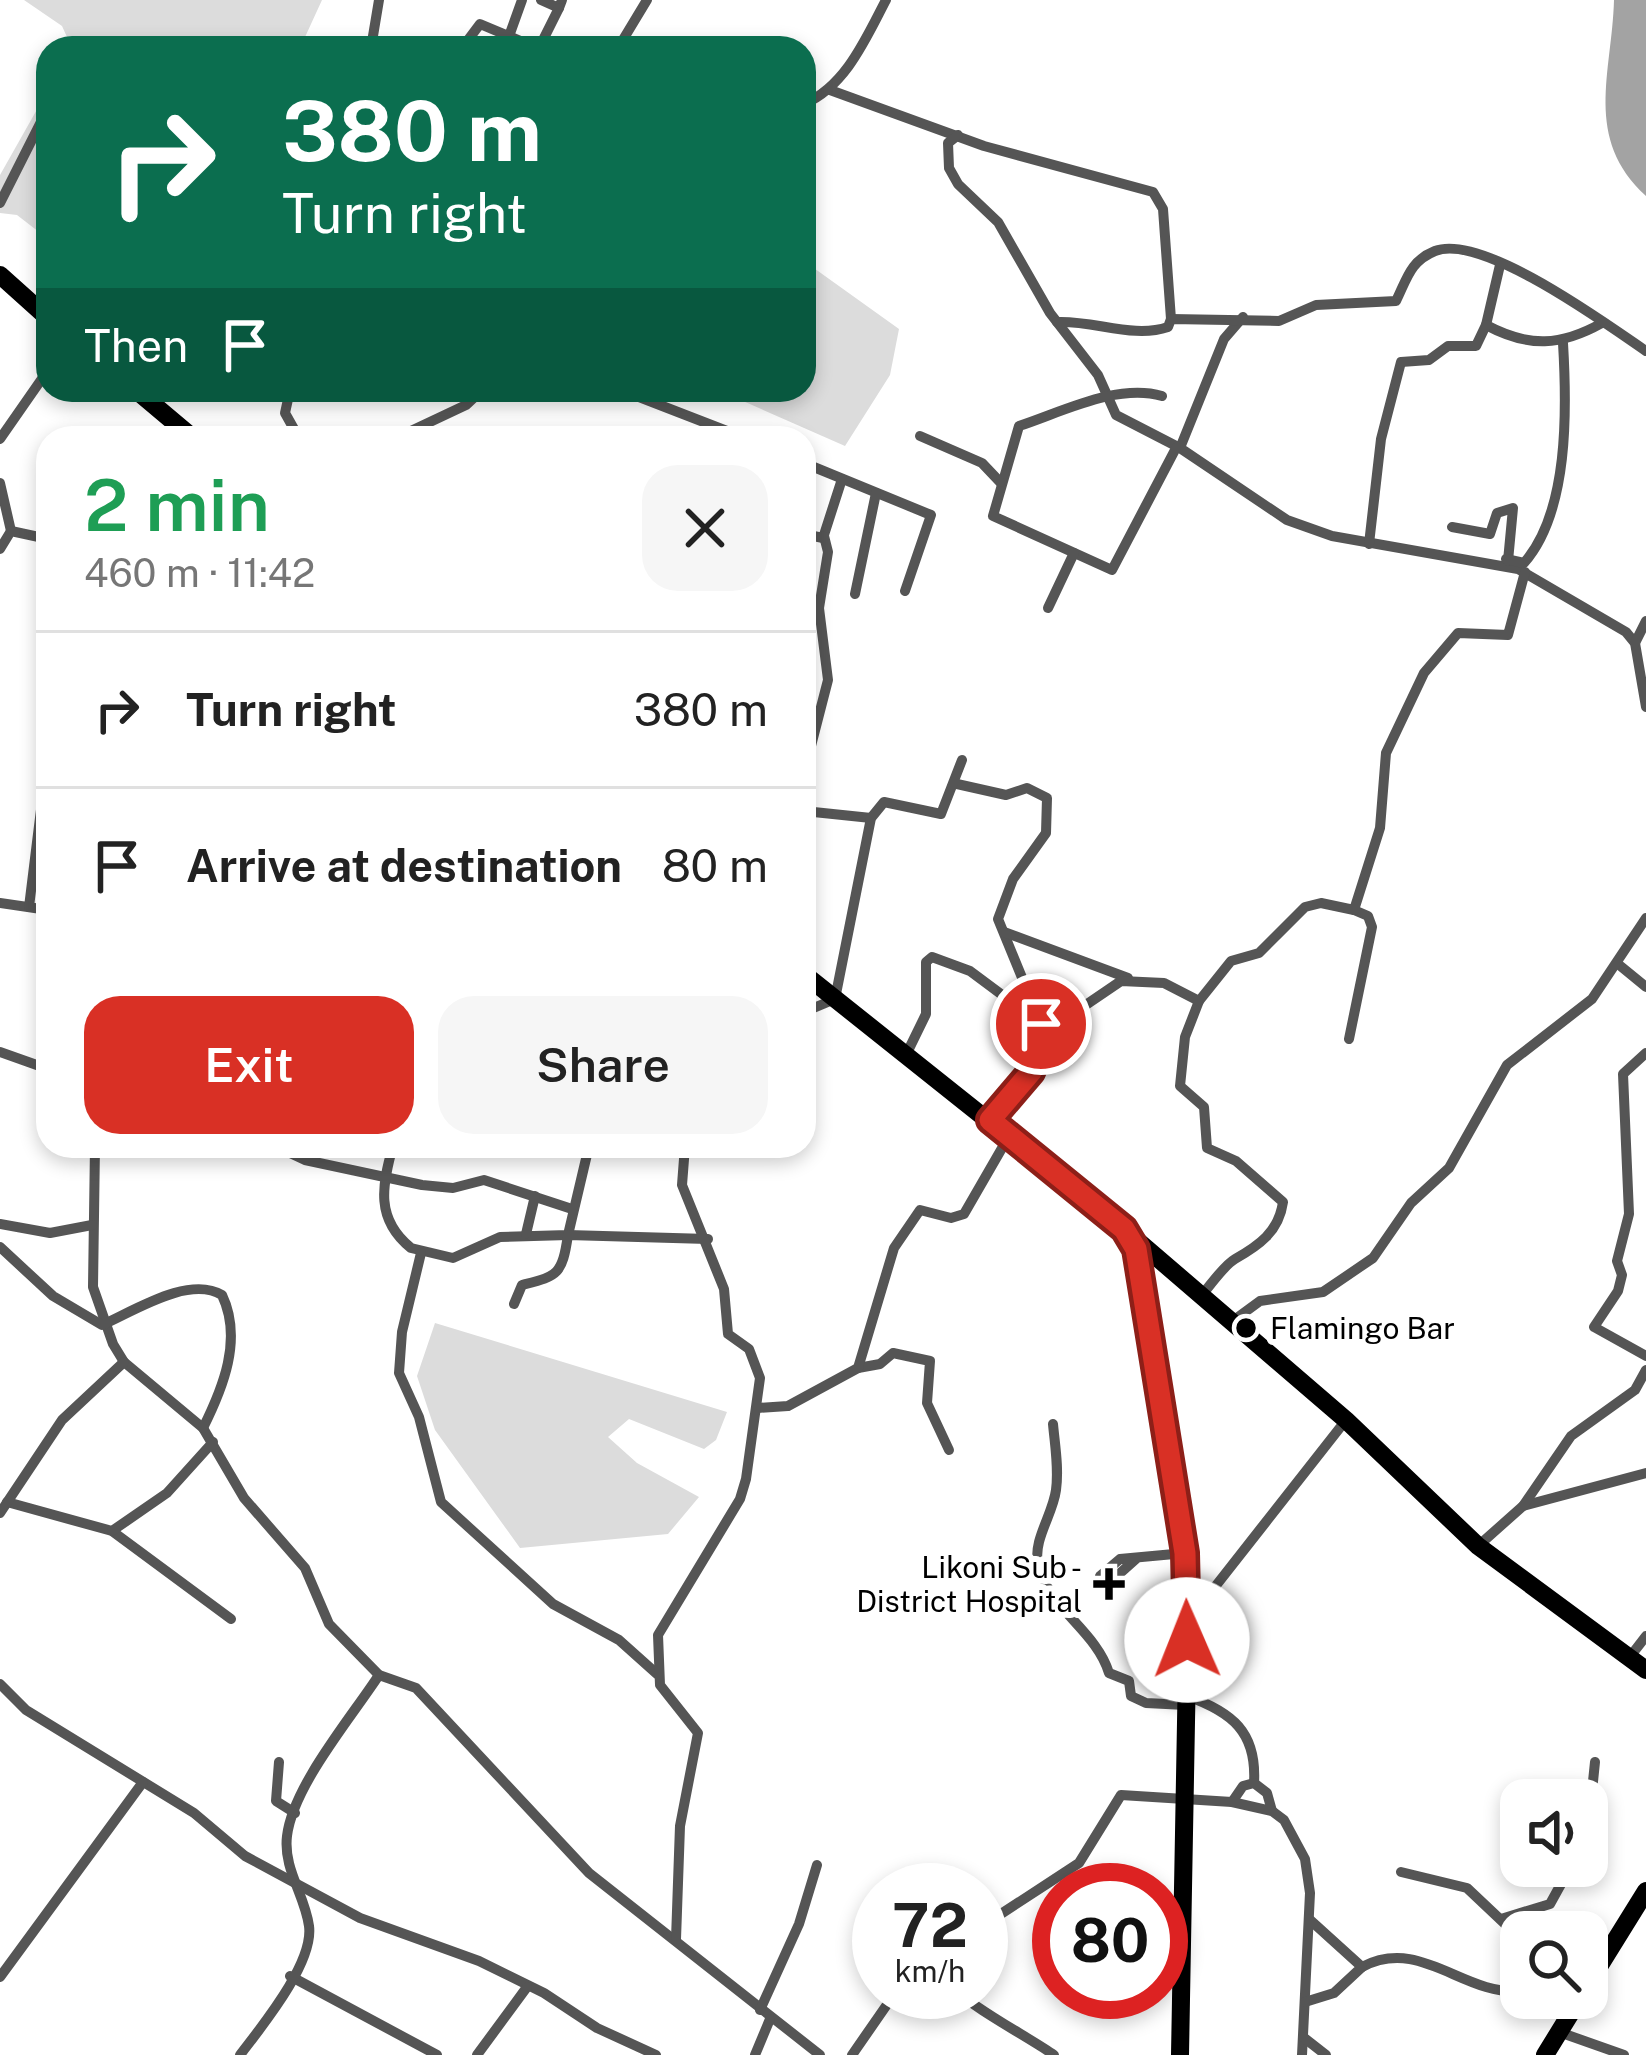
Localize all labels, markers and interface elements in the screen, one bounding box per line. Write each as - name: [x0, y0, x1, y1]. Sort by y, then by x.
- text: 380 m: [282, 81, 542, 180]
- icon: right: [84, 84, 240, 240]
- text: Turn right: [282, 182, 527, 245]
- icon: arrive: [212, 312, 278, 378]
- text: Then: [84, 319, 188, 372]
- text: 2 min: [84, 463, 270, 547]
- button: close: [642, 465, 768, 591]
- text: 460 m · 11:42: [84, 550, 315, 596]
- icon: right: [84, 677, 150, 743]
- text: Turn right: [186, 683, 397, 736]
- text: 380 m: [634, 683, 768, 736]
- icon: arrive: [84, 833, 150, 899]
- text: Arrive at destination: [186, 839, 622, 892]
- text: 80 m: [662, 839, 768, 892]
- pin: [990, 973, 1092, 1075]
- icon: arrive: [1008, 991, 1074, 1057]
- button: Exit: [84, 996, 414, 1134]
- button: Share: [438, 996, 768, 1134]
- place label: Flamingo Bar: [1270, 1310, 1455, 1346]
- marker: Flamingo Bar: [1233, 1315, 1259, 1341]
- place label: Likoni Sub - District Hospital: [856, 1549, 1082, 1619]
- marker: Likoni Sub - District Hospital: [1093, 1568, 1125, 1600]
- position arrow: [1124, 1577, 1250, 1703]
- map controls: [1500, 1779, 1608, 2019]
- button: sound: [1500, 1779, 1608, 1887]
- speed limit sign: 80: [1032, 1863, 1188, 2019]
- text: 72: [892, 1890, 968, 1961]
- button: search: [1500, 1911, 1608, 2019]
- text: km/h: [895, 1953, 965, 1989]

